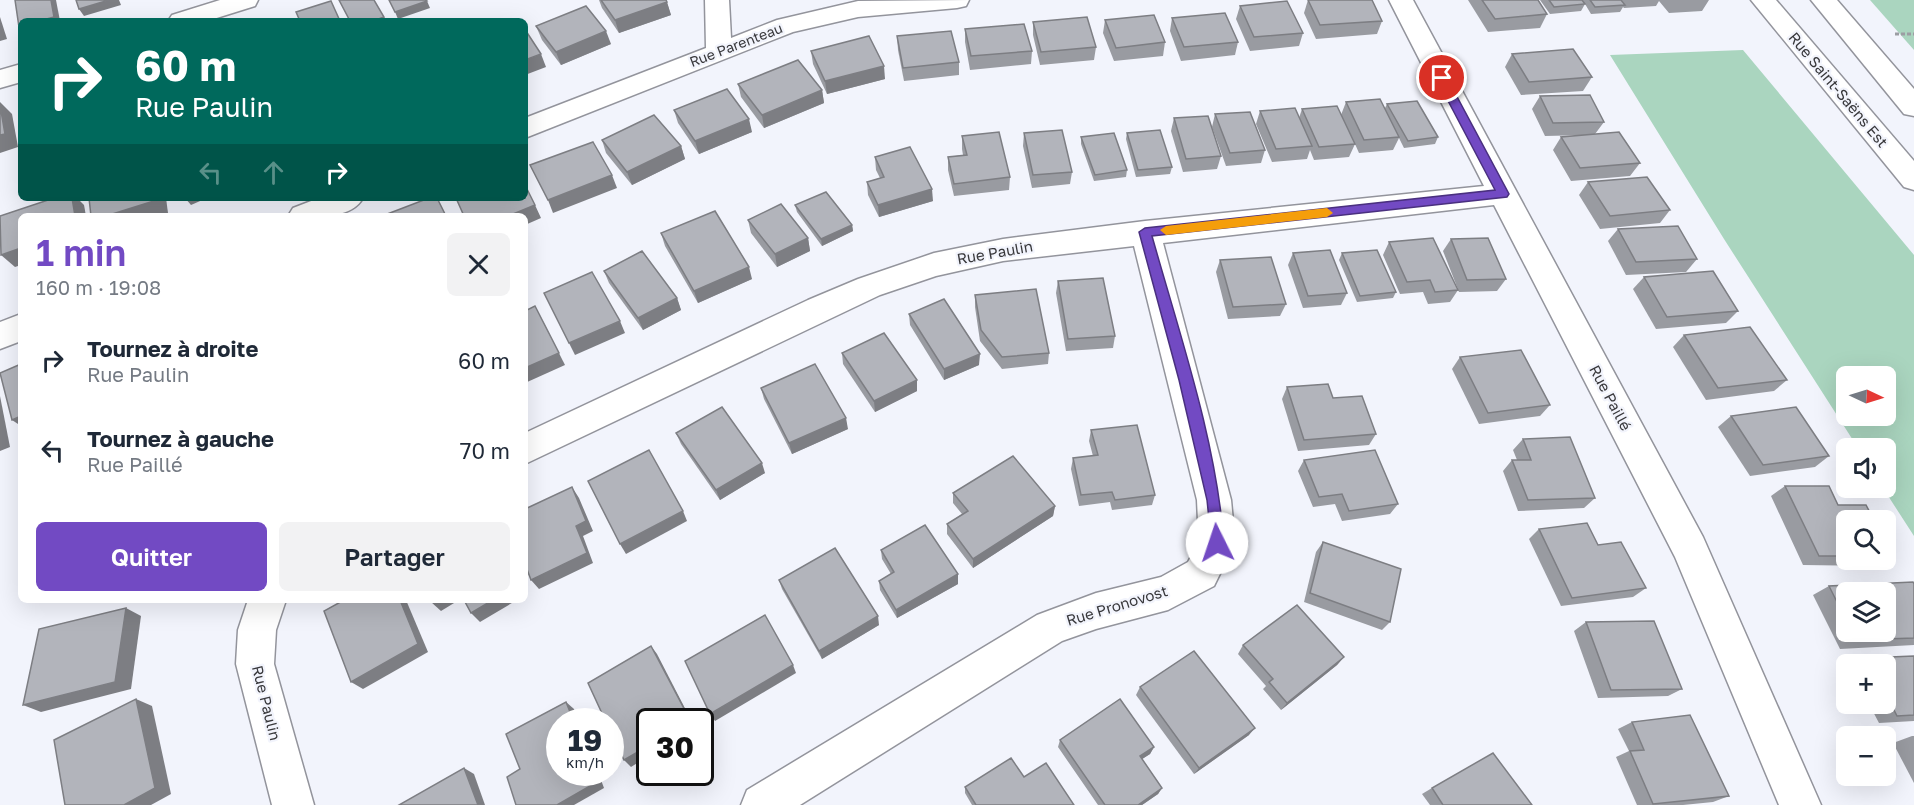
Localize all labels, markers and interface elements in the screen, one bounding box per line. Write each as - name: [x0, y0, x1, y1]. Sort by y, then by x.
- street label: Rue Parenteau: [687, 19, 785, 70]
- street label: Rue Saint-Saëns Est: [1785, 28, 1892, 151]
- text: 60 m: [135, 40, 236, 90]
- icon: right: [36, 42, 114, 120]
- pin: [1416, 52, 1467, 103]
- icon: arrive: [1425, 61, 1458, 94]
- text: Rue Paulin: [135, 91, 273, 123]
- icon: left: [194, 156, 227, 189]
- icon: ahead: [257, 156, 290, 189]
- icon: right: [320, 156, 353, 189]
- text: 1 min: [36, 231, 126, 274]
- button: close: [447, 233, 510, 296]
- street label: Rue Paulin: [955, 236, 1034, 268]
- text: 160 m · 19:08: [36, 275, 161, 299]
- text: Tournez à droite: [87, 335, 258, 362]
- icon: right: [36, 344, 69, 377]
- text: 60 m: [458, 347, 510, 374]
- text: Rue Paulin: [87, 362, 189, 386]
- street label: Rue Paillé: [1586, 362, 1636, 434]
- north arrow: [1836, 366, 1896, 426]
- map controls: [1836, 366, 1896, 786]
- text: Tournez à gauche: [87, 425, 274, 452]
- icon: left: [36, 434, 69, 467]
- text: 70 m: [460, 437, 510, 464]
- button: sound: [1836, 438, 1896, 498]
- text: Rue Paillé: [87, 452, 183, 476]
- button: search: [1836, 510, 1896, 570]
- position arrow: [1185, 511, 1249, 575]
- button: Quitter: [36, 522, 267, 591]
- button: Partager: [279, 522, 510, 591]
- street label: Rue Pronovost: [1064, 581, 1170, 629]
- button: layers: [1836, 582, 1896, 642]
- button: +: [1836, 654, 1896, 714]
- street label: Rue Paulin: [249, 663, 285, 742]
- speed limit sign: 30: [636, 708, 714, 786]
- text: 19: [568, 722, 602, 758]
- button: −: [1836, 726, 1896, 786]
- text: km/h: [566, 753, 604, 771]

